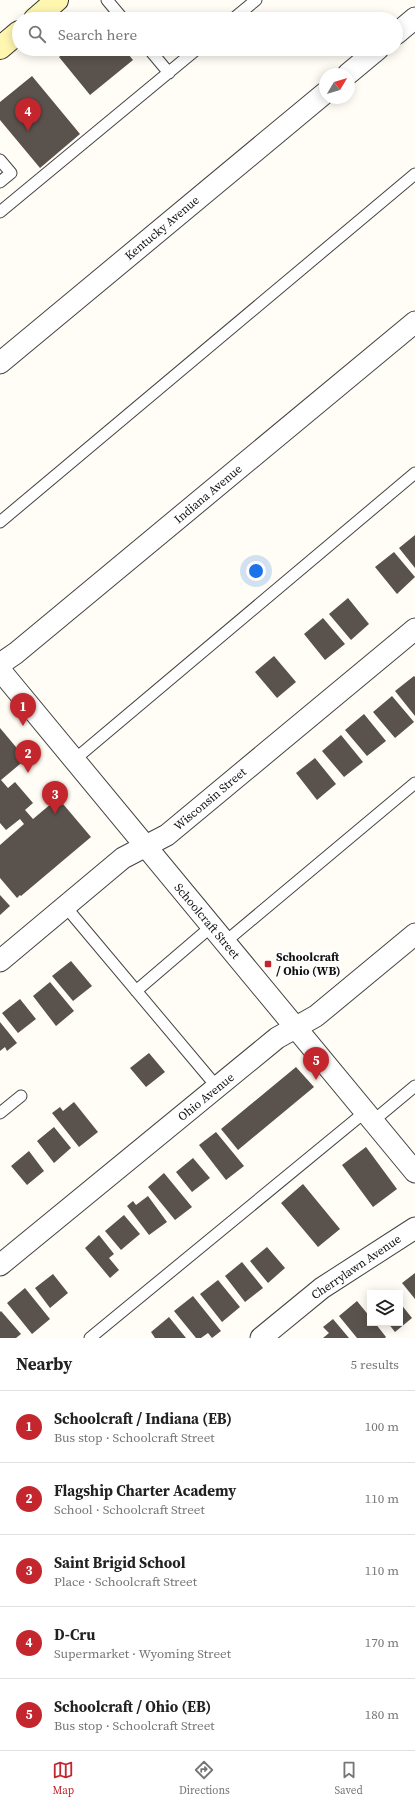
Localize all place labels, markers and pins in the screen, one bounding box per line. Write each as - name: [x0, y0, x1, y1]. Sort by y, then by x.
- pin: 4: [15, 98, 41, 131]
- pin: 1: [10, 693, 36, 726]
- pin: 2: [15, 740, 41, 773]
- pin: 3: [42, 781, 68, 814]
- place label: Schoolcraft / Ohio (WB): [276, 949, 341, 979]
- marker: Schoolcraft / Ohio (WB): [263, 959, 273, 969]
- pin: 5: [303, 1047, 329, 1080]

